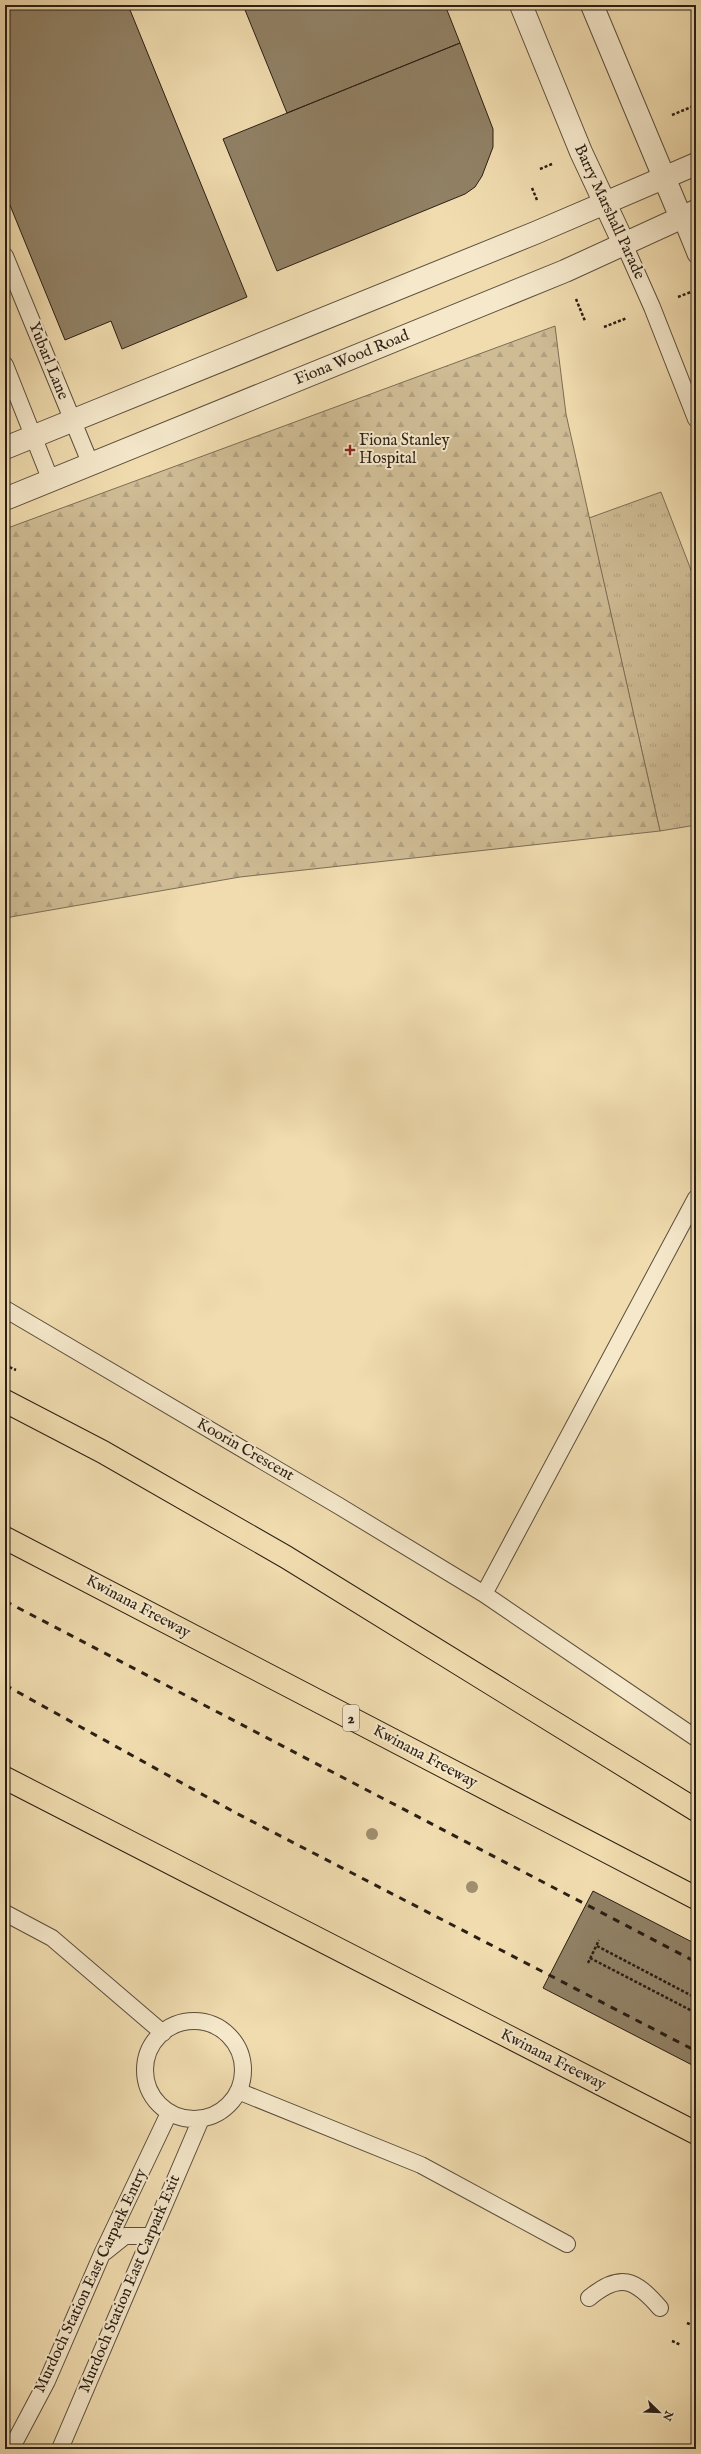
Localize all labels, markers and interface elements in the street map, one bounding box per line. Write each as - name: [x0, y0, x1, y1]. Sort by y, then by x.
- street label: Barry Marshall Parade: [569, 141, 649, 283]
- street label: Yubarl Lane: [23, 319, 73, 403]
- street label: Fiona Wood Road: [292, 326, 413, 390]
- place label: Fiona Stanley Hospital: [359, 431, 450, 469]
- marker: Fiona Stanley Hospital: [344, 444, 356, 456]
- street label: Koorin Crescent: [193, 1414, 298, 1486]
- street label: Kwinana Freeway: [82, 1571, 194, 1643]
- road number: 2: [343, 1705, 359, 1731]
- street label: Kwinana Freeway: [369, 1721, 481, 1793]
- street label: Kwinana Freeway: [497, 2025, 609, 2095]
- street label: Murdoch Station East Carpark Entry: [30, 2166, 152, 2396]
- street label: Murdoch Station East Carpark Exit: [75, 2172, 185, 2396]
- north arrow: [639, 2392, 679, 2432]
- text: N: [659, 2407, 676, 2423]

